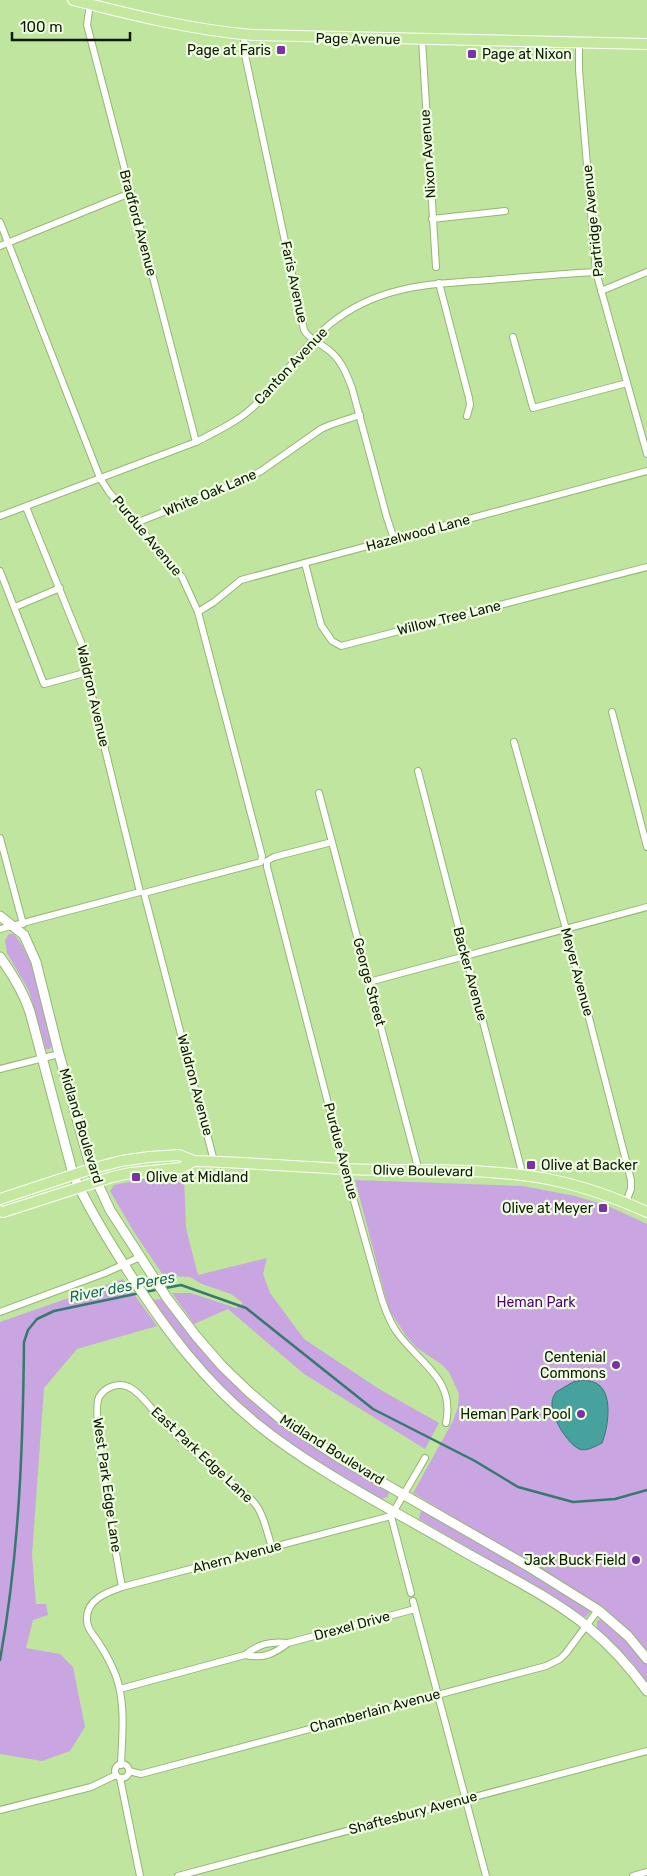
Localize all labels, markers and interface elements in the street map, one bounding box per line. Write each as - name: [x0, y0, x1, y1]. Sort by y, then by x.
- scale bar: [12, 10, 130, 42]
- text: 100 m: [20, 18, 62, 36]
- street label: Page Avenue: [315, 30, 401, 48]
- place label: Page at Faris: [187, 42, 271, 59]
- marker: Page at Faris: [275, 44, 287, 56]
- place label: Page at Nixon: [482, 46, 572, 63]
- marker: Page at Nixon: [466, 48, 478, 60]
- street label: Nixon Avenue: [416, 109, 440, 199]
- street label: Partridge Avenue: [579, 164, 607, 278]
- street label: Bradford Avenue: [116, 168, 160, 278]
- street label: Faris Avenue: [277, 239, 311, 325]
- street label: Canton Avenue: [251, 324, 331, 408]
- street label: White Oak Lane: [161, 466, 259, 520]
- street label: Purdue Avenue: [109, 493, 186, 580]
- street label: Hazelwood Lane: [364, 511, 472, 555]
- street label: Willow Tree Lane: [395, 597, 503, 639]
- street label: Waldron Avenue: [73, 643, 113, 749]
- street label: Backer Avenue: [449, 925, 491, 1023]
- street label: Meyer Avenue: [557, 926, 597, 1018]
- street label: George Street: [349, 936, 389, 1029]
- street label: Waldron Avenue: [173, 1032, 217, 1138]
- street label: Midland Boulevard: [55, 1066, 107, 1186]
- street label: Purdue Avenue: [320, 1101, 362, 1201]
- place label: Olive at Backer: [541, 1157, 638, 1174]
- marker: Olive at Backer: [525, 1159, 537, 1171]
- street label: Olive Boulevard: [373, 1162, 473, 1180]
- place label: Olive at Midland: [146, 1169, 248, 1186]
- marker: Olive at Midland: [130, 1171, 142, 1183]
- place label: Olive at Meyer: [502, 1200, 594, 1217]
- marker: Olive at Meyer: [597, 1202, 609, 1214]
- water label: River des Peres: [68, 1268, 177, 1306]
- park label: Heman Park: [496, 1294, 576, 1311]
- place label: Centenial Commons: [540, 1349, 606, 1382]
- marker: Centenial Commons: [610, 1359, 622, 1371]
- street label: East Park Edge Lane: [148, 1403, 257, 1507]
- place label: Heman Park Pool: [460, 1406, 571, 1423]
- marker: Heman Park Pool: [575, 1408, 587, 1420]
- street label: Midland Boulevard: [277, 1411, 387, 1489]
- street label: West Park Edge Lane: [89, 1417, 125, 1553]
- street label: Ahern Avenue: [191, 1537, 284, 1577]
- place label: Jack Buck Field: [524, 1552, 626, 1569]
- marker: Jack Buck Field: [630, 1554, 642, 1566]
- street label: Drexel Drive: [312, 1608, 392, 1644]
- street label: Chamberlain Avenue: [308, 1685, 442, 1737]
- street label: Shaftesbury Avenue: [347, 1788, 479, 1838]

